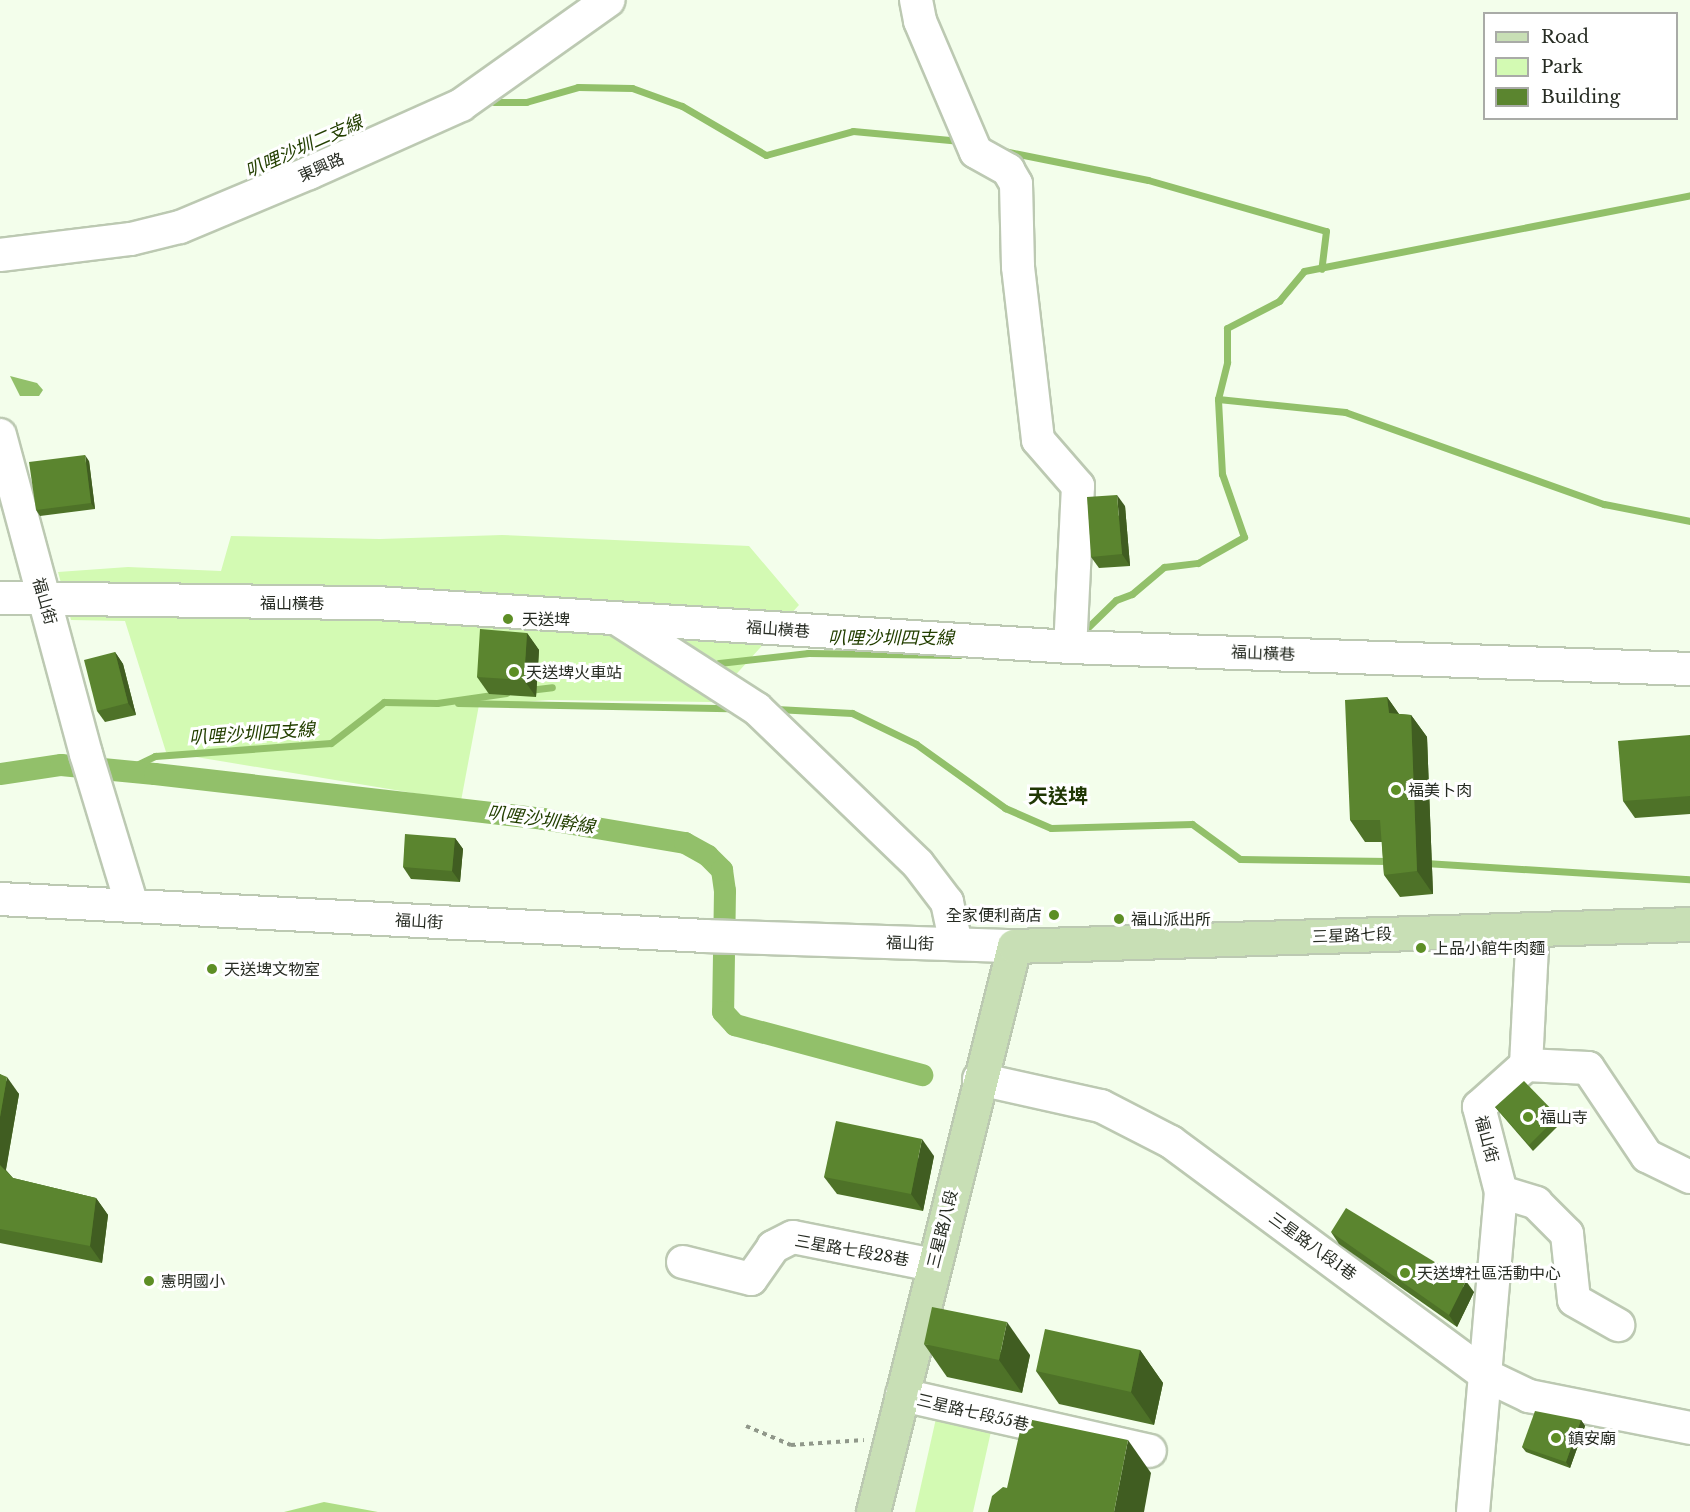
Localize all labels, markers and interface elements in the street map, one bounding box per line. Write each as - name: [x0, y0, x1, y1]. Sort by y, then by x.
- legend: [1483, 12, 1678, 120]
- text: Road: [1541, 26, 1589, 48]
- text: Park: [1541, 56, 1583, 78]
- text: Building: [1541, 86, 1620, 108]
- water label: 叭哩沙圳二支線: [242, 112, 366, 182]
- street label: 東興路: [295, 148, 347, 186]
- street label: 福山街: [29, 575, 61, 627]
- street label: 福山橫巷: [260, 593, 324, 613]
- place label: 天送埤: [522, 609, 570, 629]
- marker: 天送埤: [499, 610, 517, 628]
- street label: 福山橫巷: [745, 617, 811, 641]
- water label: 叭哩沙圳四支線: [828, 627, 954, 649]
- street label: 福山橫巷: [1231, 642, 1295, 664]
- place label: 天送埤火車站: [526, 662, 622, 682]
- marker: 天送埤火車站: [507, 665, 521, 679]
- water label: 叭哩沙圳四支線: [188, 719, 316, 749]
- place label: 福美卜肉: [1408, 780, 1472, 800]
- marker: 福美卜肉: [1389, 783, 1403, 797]
- district label: 天送埤: [1028, 784, 1088, 808]
- water label: 叭哩沙圳幹線: [486, 802, 596, 838]
- place label: 全家便利商店: [946, 905, 1042, 925]
- marker: 全家便利商店: [1047, 908, 1061, 922]
- place label: 福山派出所: [1131, 909, 1211, 929]
- street label: 福山街: [395, 910, 443, 932]
- marker: 福山派出所: [1112, 912, 1126, 926]
- street label: 三星路七段: [1312, 924, 1392, 946]
- street label: 福山街: [886, 933, 934, 953]
- place label: 上品小館牛肉麵: [1433, 938, 1545, 958]
- marker: 上品小館牛肉麵: [1414, 941, 1428, 955]
- place label: 天送埤文物室: [224, 959, 320, 979]
- marker: 天送埤文物室: [205, 962, 219, 976]
- place label: 福山寺: [1540, 1107, 1588, 1127]
- marker: 福山寺: [1521, 1110, 1535, 1124]
- street label: 福山街: [1472, 1113, 1502, 1165]
- street label: 三星路八段: [923, 1188, 961, 1270]
- street label: 三星路八段1巷: [1266, 1208, 1360, 1284]
- street label: 三星路七段28巷: [793, 1231, 911, 1269]
- place label: 天送埤社區活動中心: [1417, 1263, 1561, 1283]
- marker: 天送埤社區活動中心: [1398, 1266, 1412, 1280]
- place label: 憲明國小: [161, 1271, 225, 1291]
- marker: 憲明國小: [142, 1274, 156, 1288]
- street label: 三星路七段55巷: [915, 1390, 1031, 1434]
- place label: 鎮安廟: [1568, 1428, 1616, 1448]
- marker: 鎮安廟: [1549, 1431, 1563, 1445]

